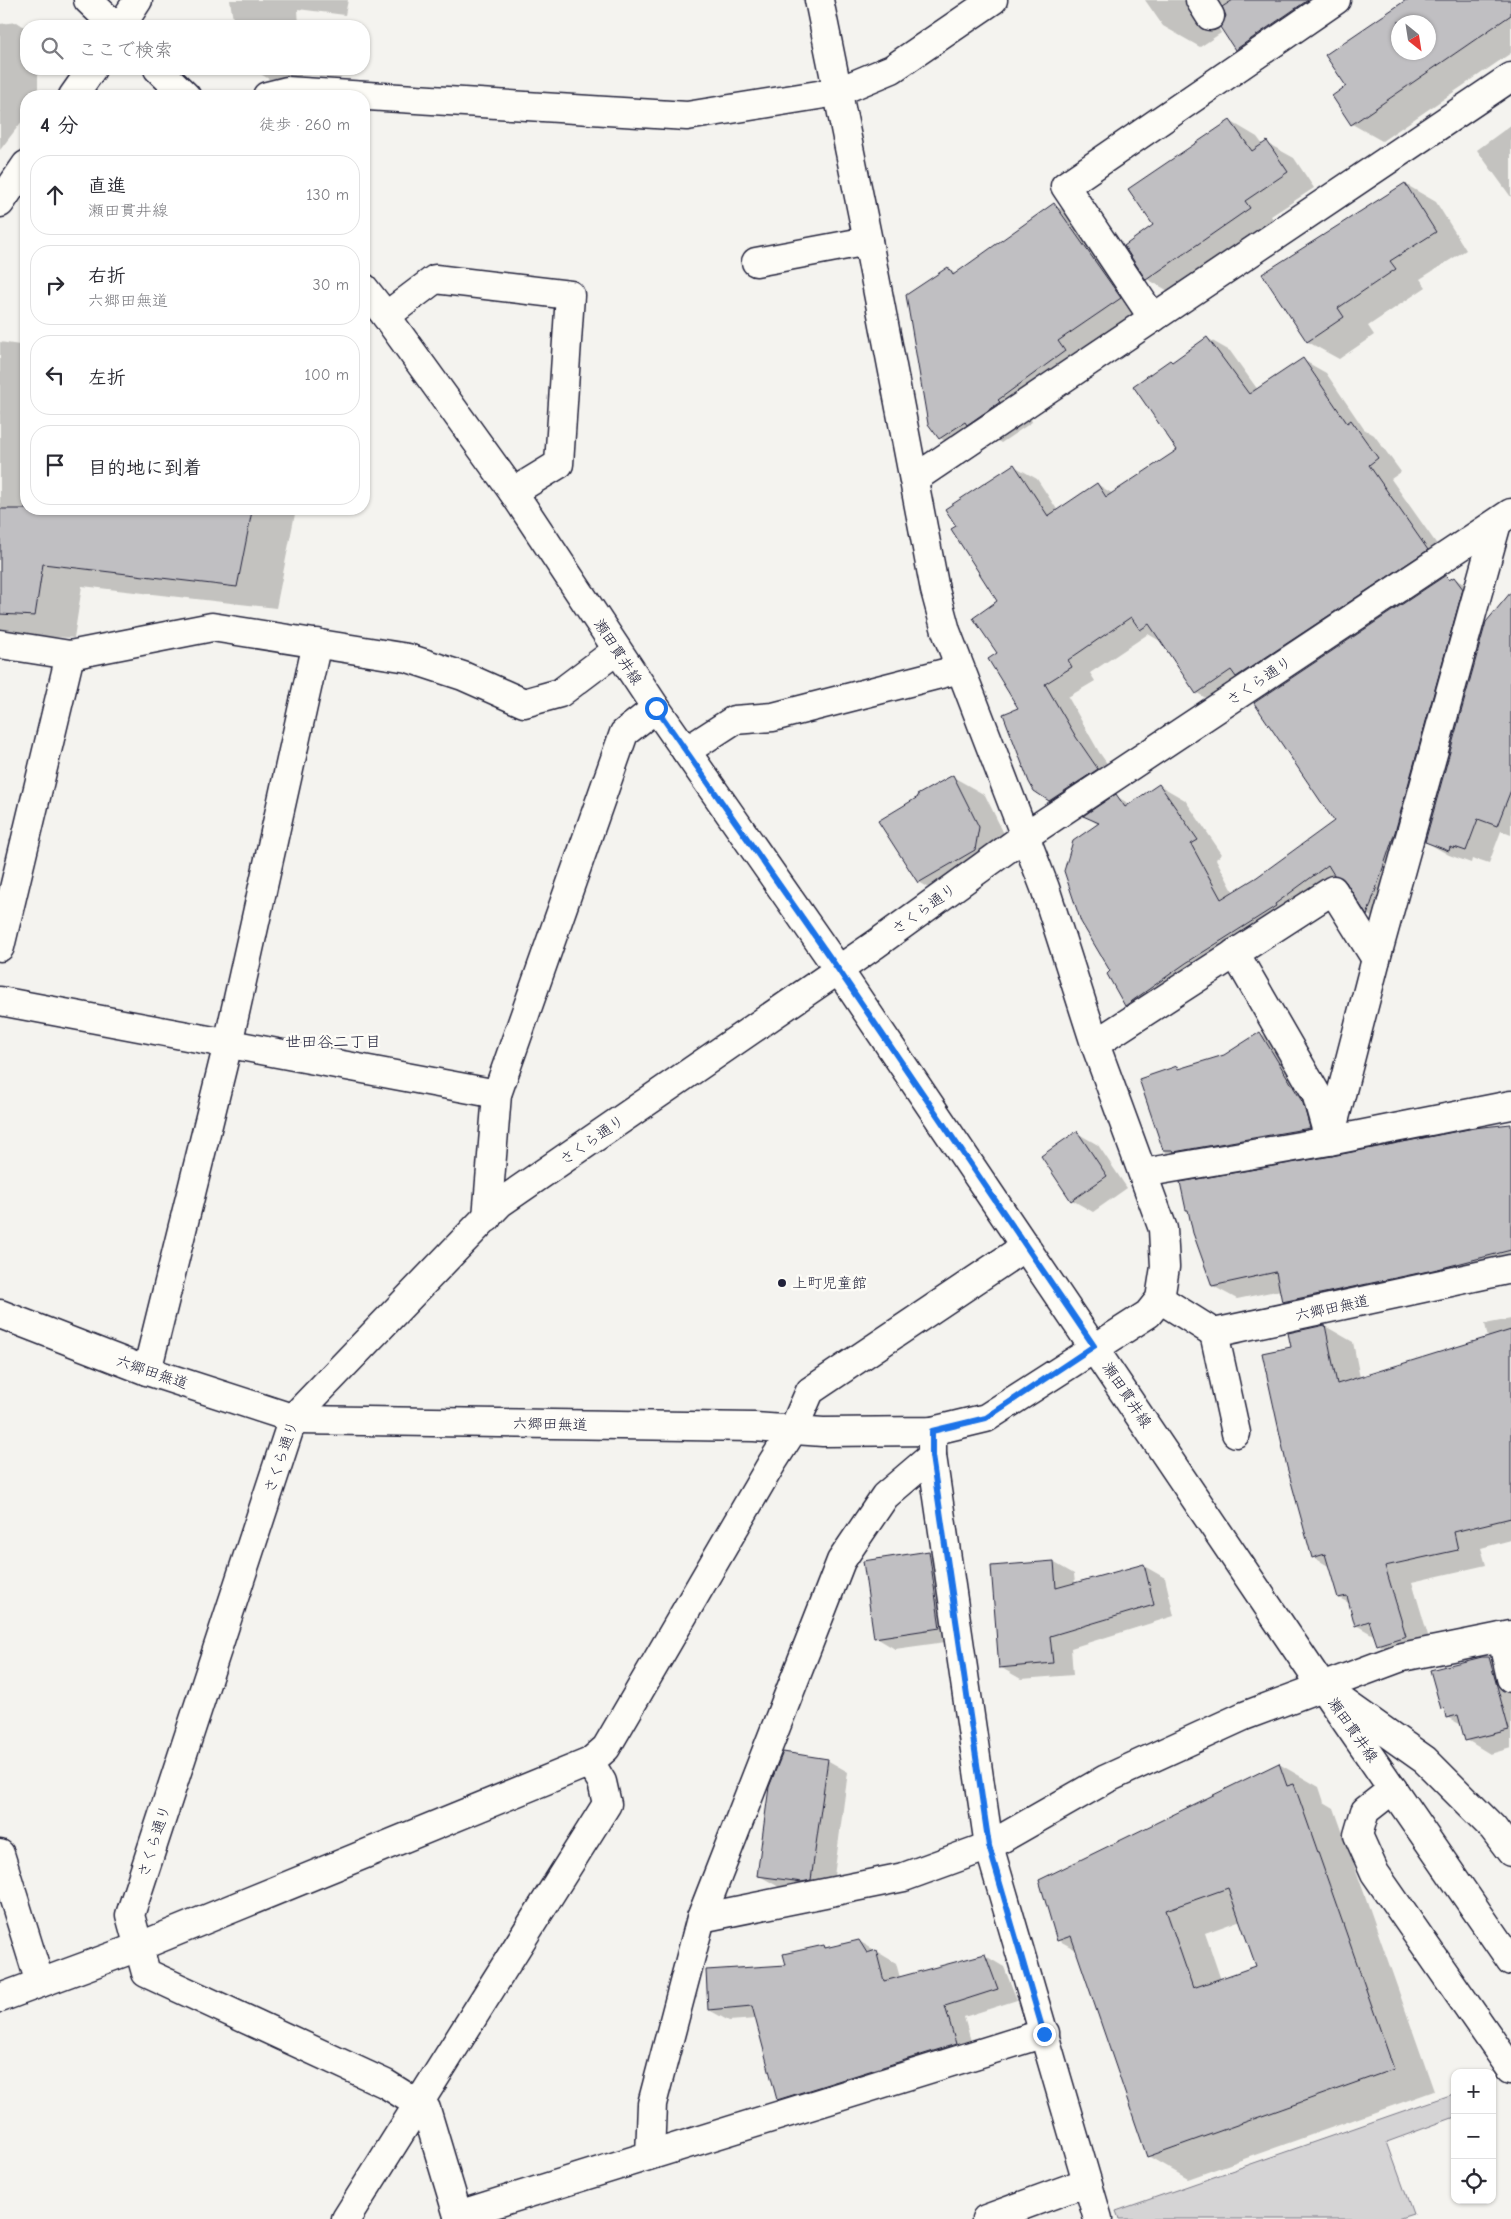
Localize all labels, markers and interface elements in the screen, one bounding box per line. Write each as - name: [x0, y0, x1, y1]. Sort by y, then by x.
- north arrow: [1391, 15, 1436, 60]
- search box: [20, 20, 370, 75]
- icon: search: [38, 34, 66, 62]
- text: ここで検索: [78, 39, 173, 61]
- text: 4 分: [40, 113, 78, 137]
- text: 徒歩 · 260 m: [259, 116, 350, 134]
- text: 直進: [88, 175, 126, 197]
- icon: ahead: [41, 181, 69, 209]
- text: 130 m: [306, 186, 349, 204]
- text: 瀬田貫井線: [88, 202, 168, 220]
- text: 右折: [88, 265, 126, 287]
- icon: right: [41, 271, 69, 299]
- text: 30 m: [313, 276, 349, 294]
- text: 六郷田無道: [88, 292, 168, 310]
- icon: left: [41, 361, 69, 389]
- text: 100 m: [305, 366, 349, 384]
- text: 左折: [88, 367, 126, 389]
- icon: arrive: [41, 451, 69, 479]
- text: 目的地に到着: [88, 457, 202, 479]
- street label: 瀬田貫井線: [590, 616, 646, 688]
- street label: さくら通り: [1223, 653, 1295, 709]
- route start: [645, 697, 668, 720]
- street label: さくら通り: [888, 880, 960, 938]
- district label: 世田谷二丁目: [285, 1033, 381, 1051]
- street label: さくら通り: [556, 1111, 628, 1169]
- place label: 上町児童館: [792, 1274, 867, 1292]
- marker: 上町児童館: [776, 1277, 788, 1289]
- street label: 六郷田無道: [1293, 1291, 1371, 1325]
- street label: 六郷田無道: [114, 1351, 190, 1393]
- street label: 瀬田貫井線: [1099, 1359, 1155, 1431]
- street label: 六郷田無道: [512, 1414, 588, 1434]
- street label: さくら通り: [260, 1419, 302, 1495]
- street label: 瀬田貫井線: [1324, 1694, 1382, 1766]
- street label: さくら通り: [134, 1803, 174, 1879]
- route end: [1033, 2023, 1056, 2046]
- map controls: [1451, 2069, 1496, 2204]
- button: +: [1451, 2069, 1496, 2114]
- button: −: [1451, 2114, 1496, 2159]
- button: locate: [1451, 2159, 1496, 2204]

